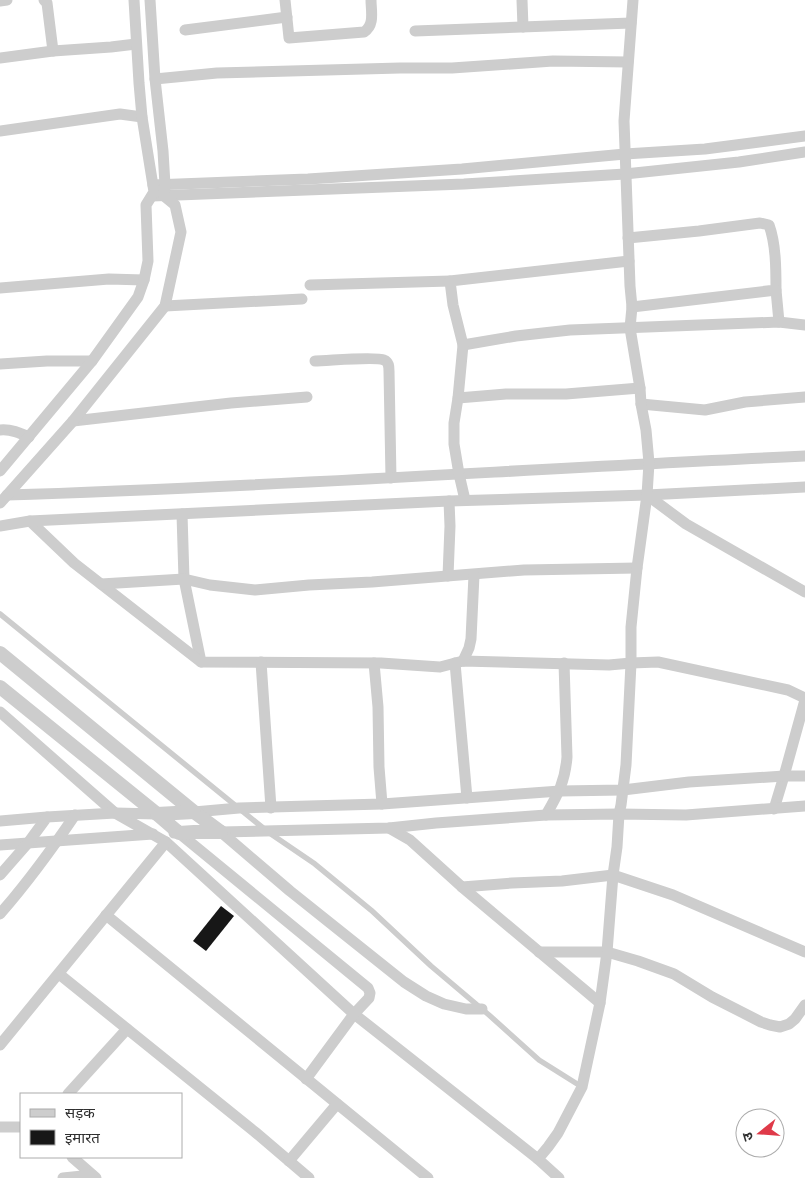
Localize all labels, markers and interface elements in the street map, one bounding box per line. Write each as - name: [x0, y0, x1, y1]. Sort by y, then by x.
- legend: [20, 1093, 182, 1158]
- text: सड़क: [65, 1104, 95, 1121]
- north arrow: [735, 1108, 785, 1158]
- text: इमारत: [65, 1129, 100, 1146]
- text: उ: [738, 1130, 756, 1143]

